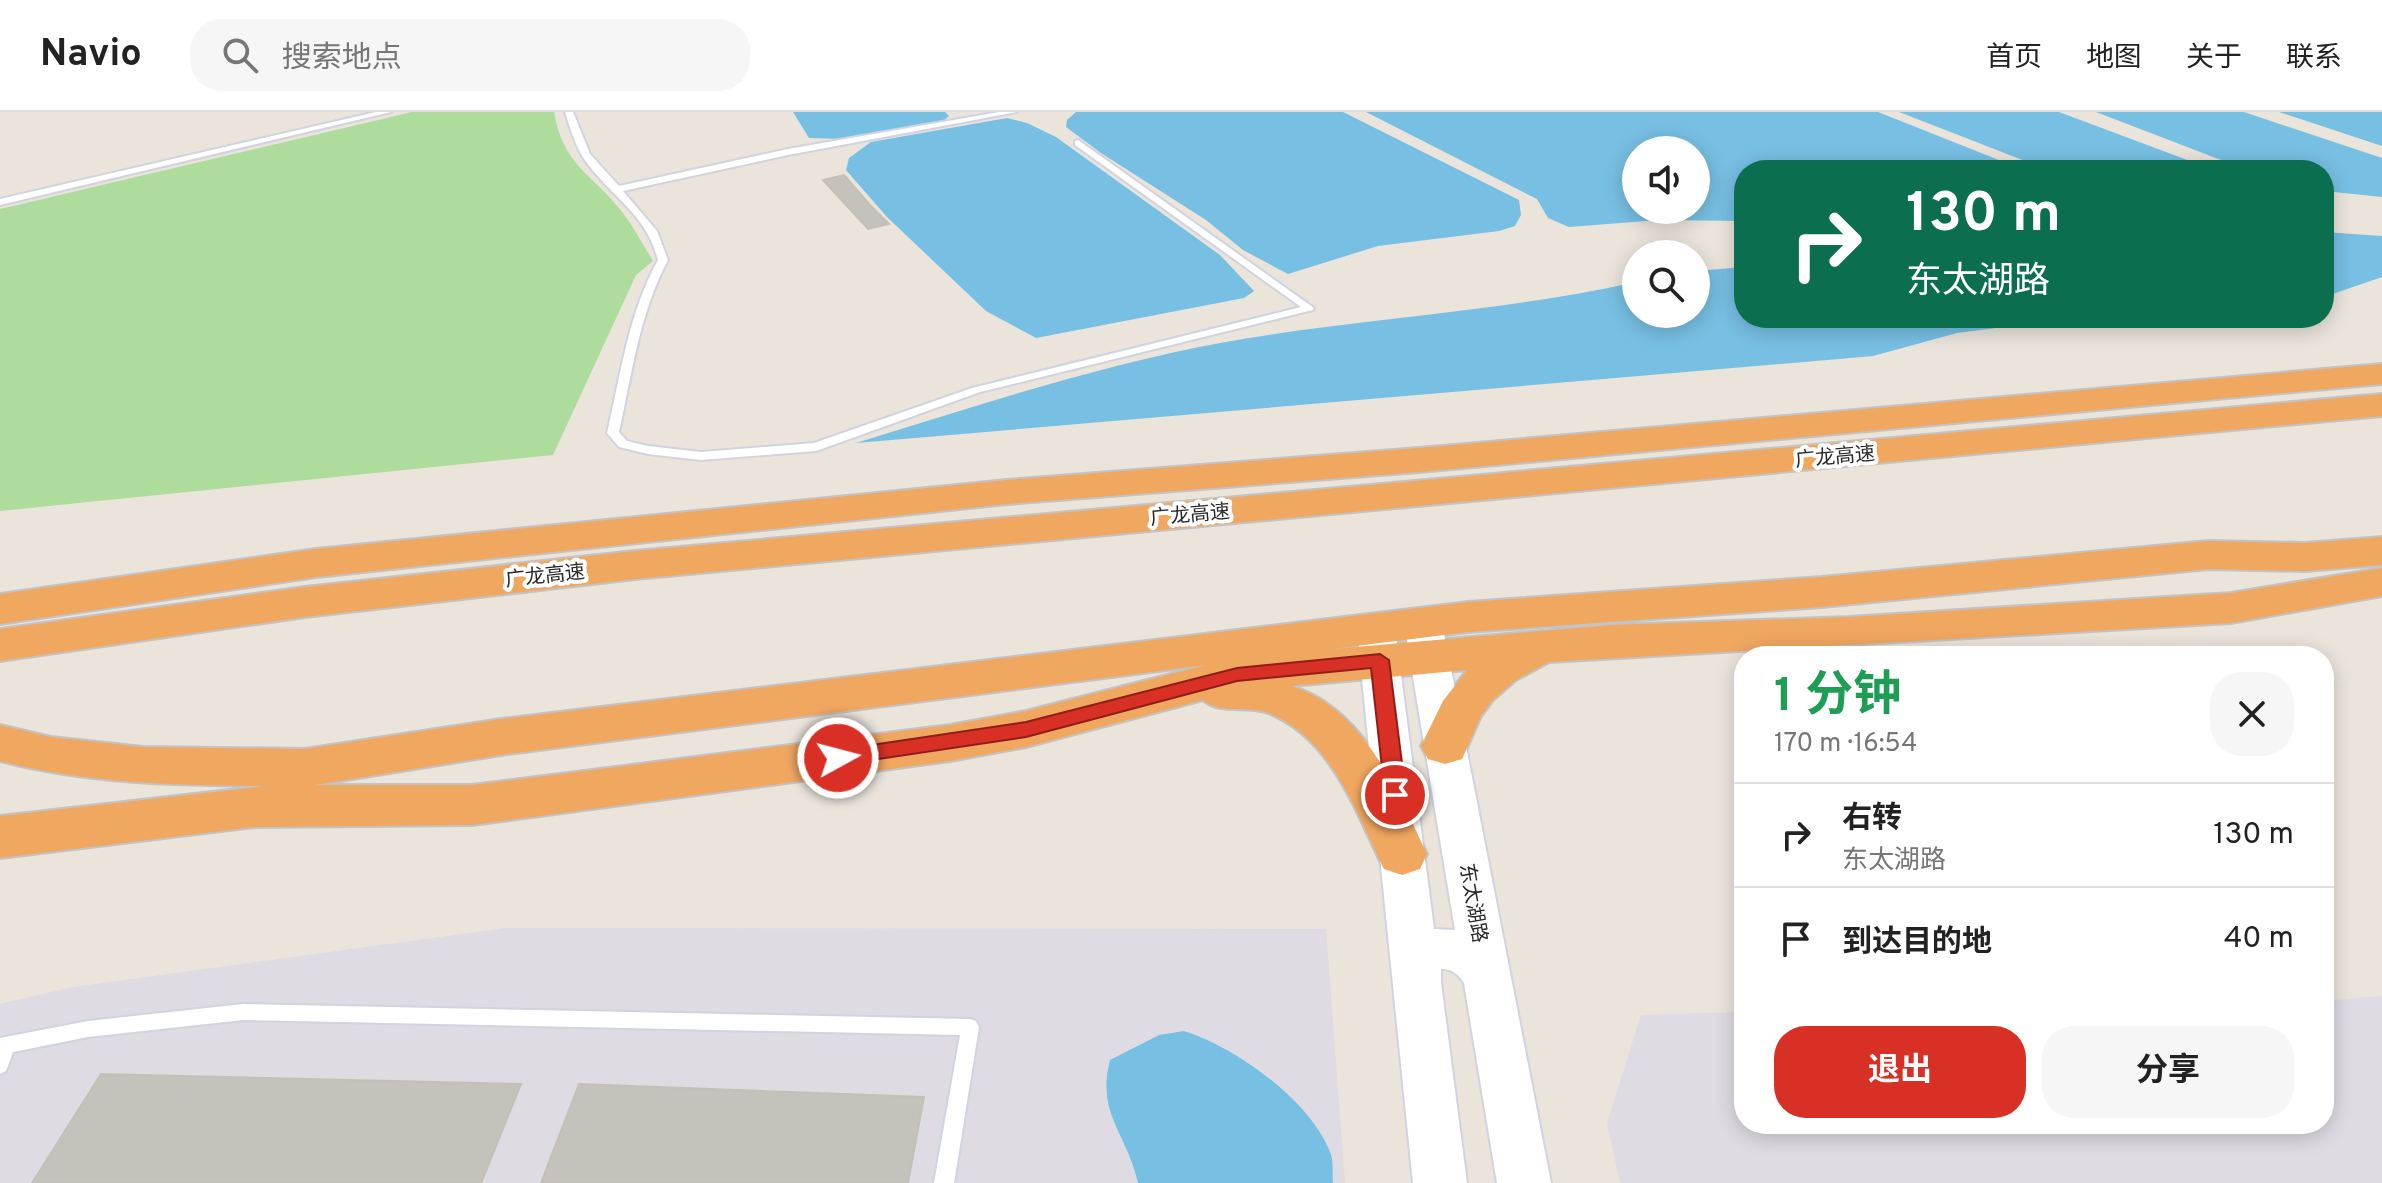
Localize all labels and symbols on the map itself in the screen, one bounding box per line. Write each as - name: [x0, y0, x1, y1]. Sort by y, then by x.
- street label: 广龙高速: [1794, 442, 1876, 474]
- street label: 广龙高速: [1149, 500, 1231, 532]
- street label: 广龙高速: [504, 560, 586, 594]
- position arrow: [796, 716, 880, 800]
- pin: [1361, 761, 1429, 829]
- street label: 东太湖路: [1452, 862, 1492, 945]

